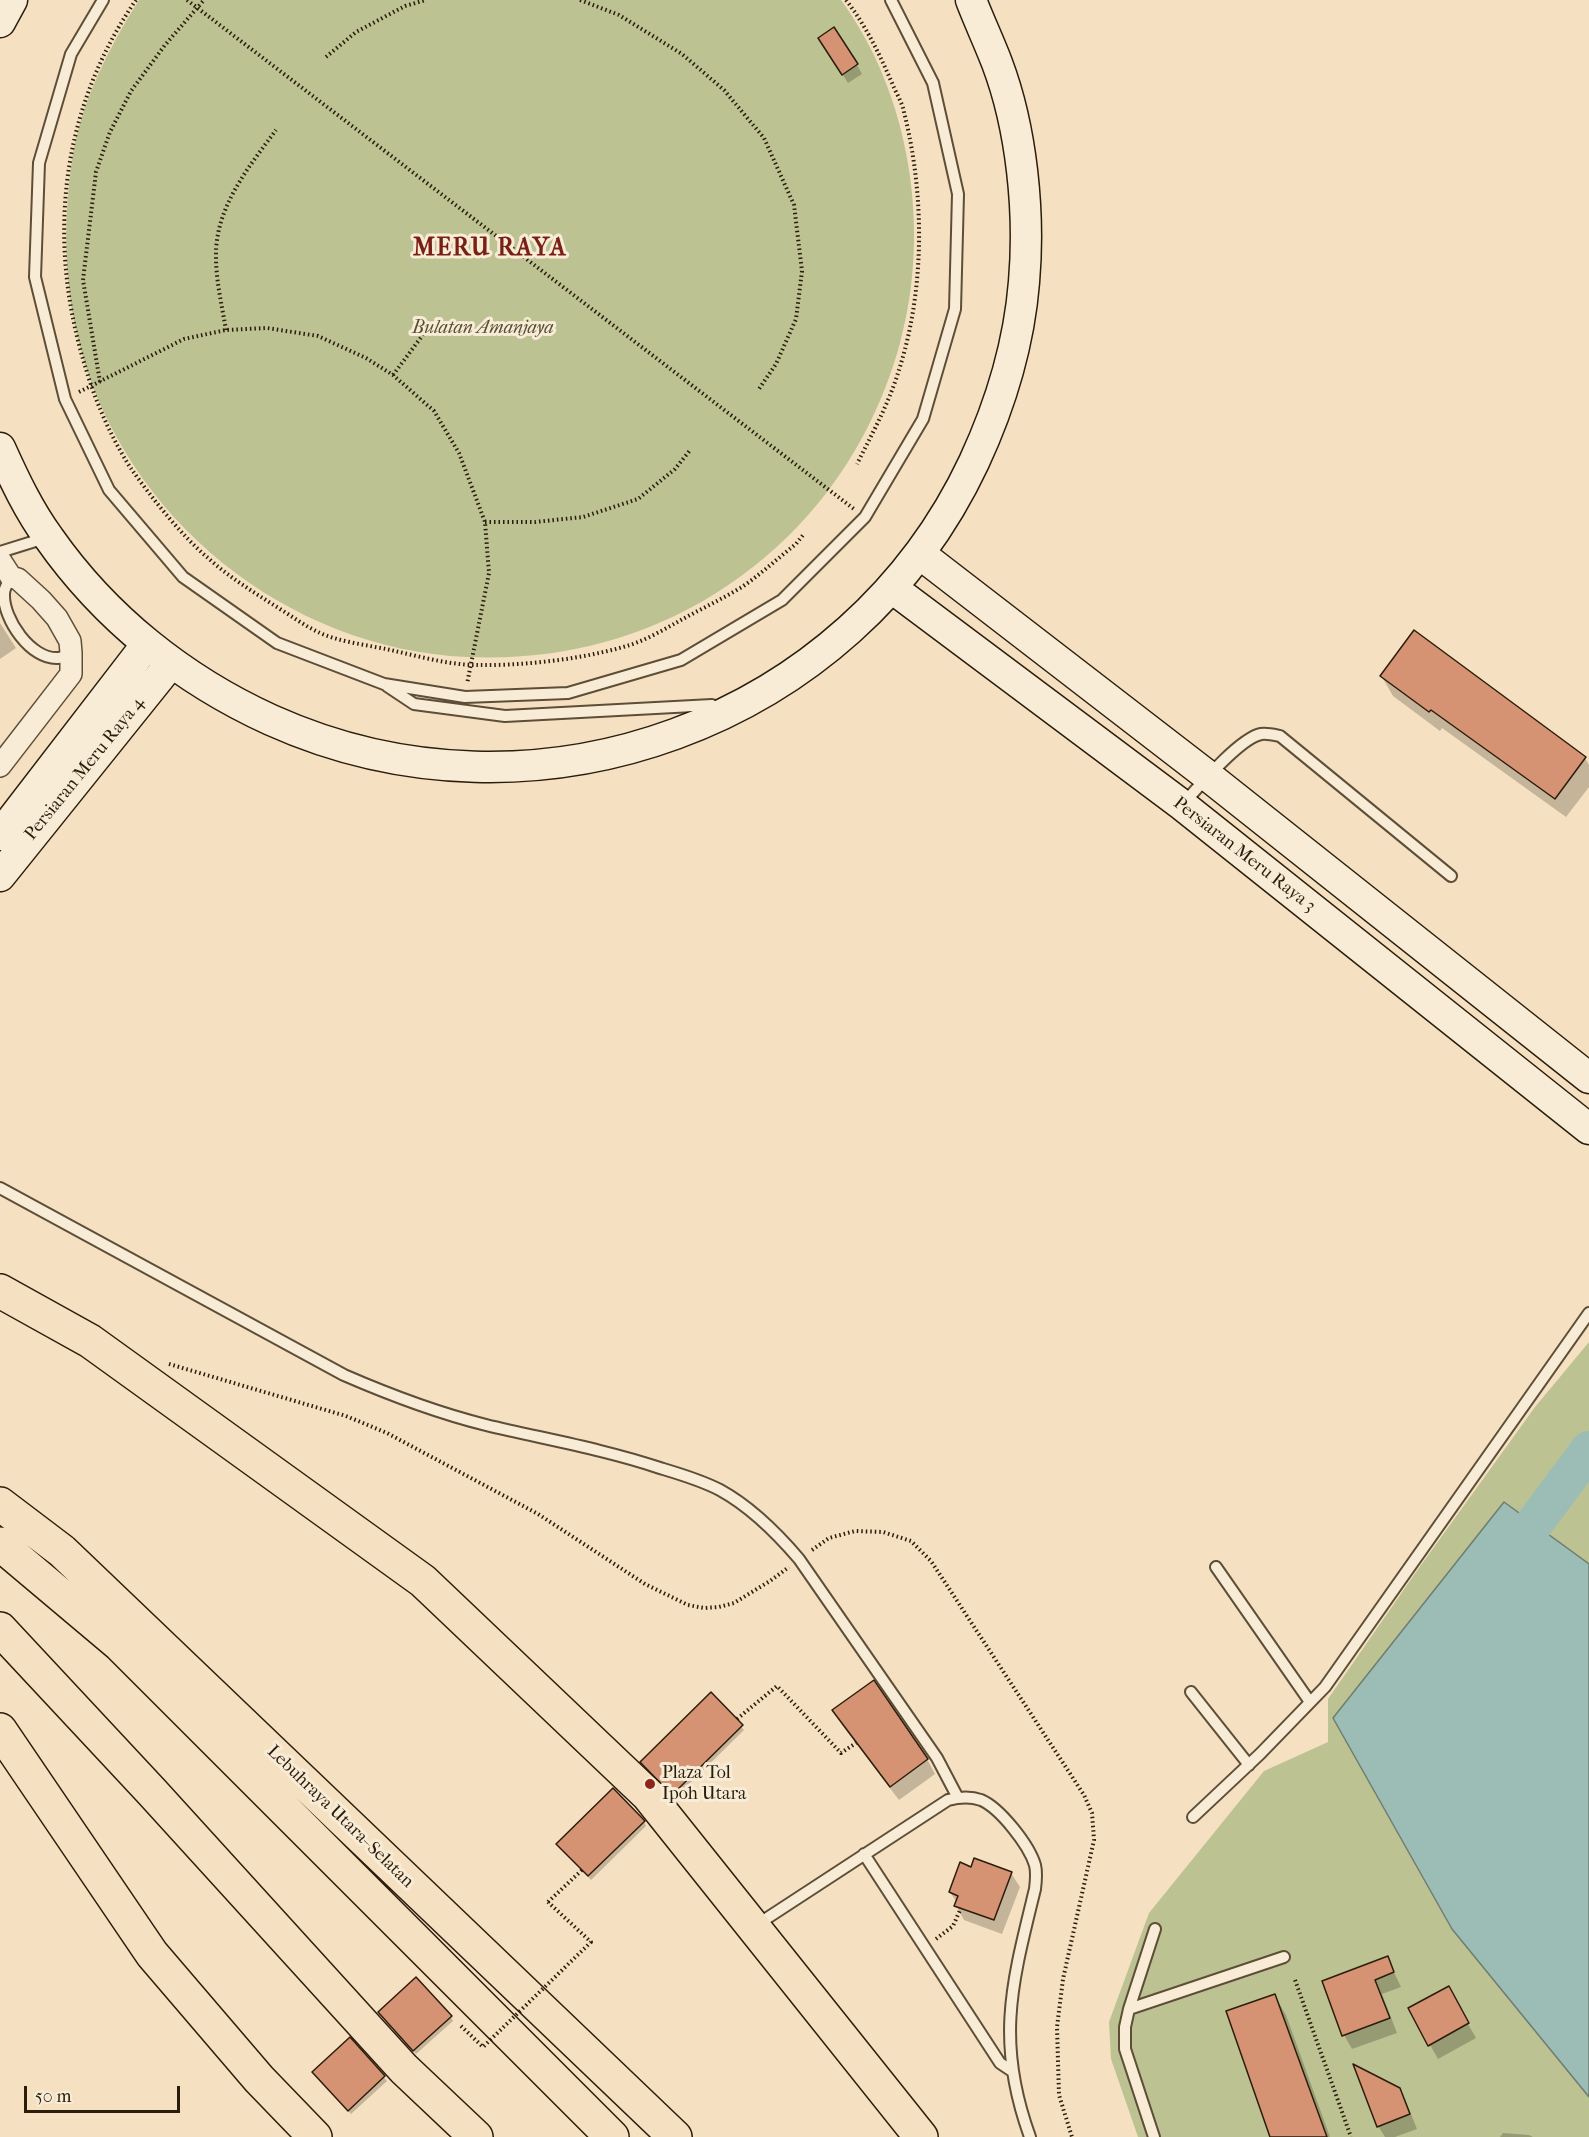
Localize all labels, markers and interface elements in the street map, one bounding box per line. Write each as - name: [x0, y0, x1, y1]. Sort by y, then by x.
- district label: MERU RAYA: [413, 235, 567, 263]
- park label: Bulatan Amanjaya: [412, 318, 554, 340]
- street label: Persiaran Meru Raya 4: [21, 693, 149, 845]
- street label: Persiaran Meru Raya 3: [1168, 793, 1320, 917]
- street label: Lebuhraya Utara–Selatan: [262, 1741, 418, 1893]
- place label: Plaza Tol Ipoh Utara: [662, 1763, 746, 1806]
- marker: Plaza Tol Ipoh Utara: [643, 1777, 657, 1791]
- scale bar: [27, 2074, 183, 2112]
- text: 50 m: [35, 2086, 71, 2107]

